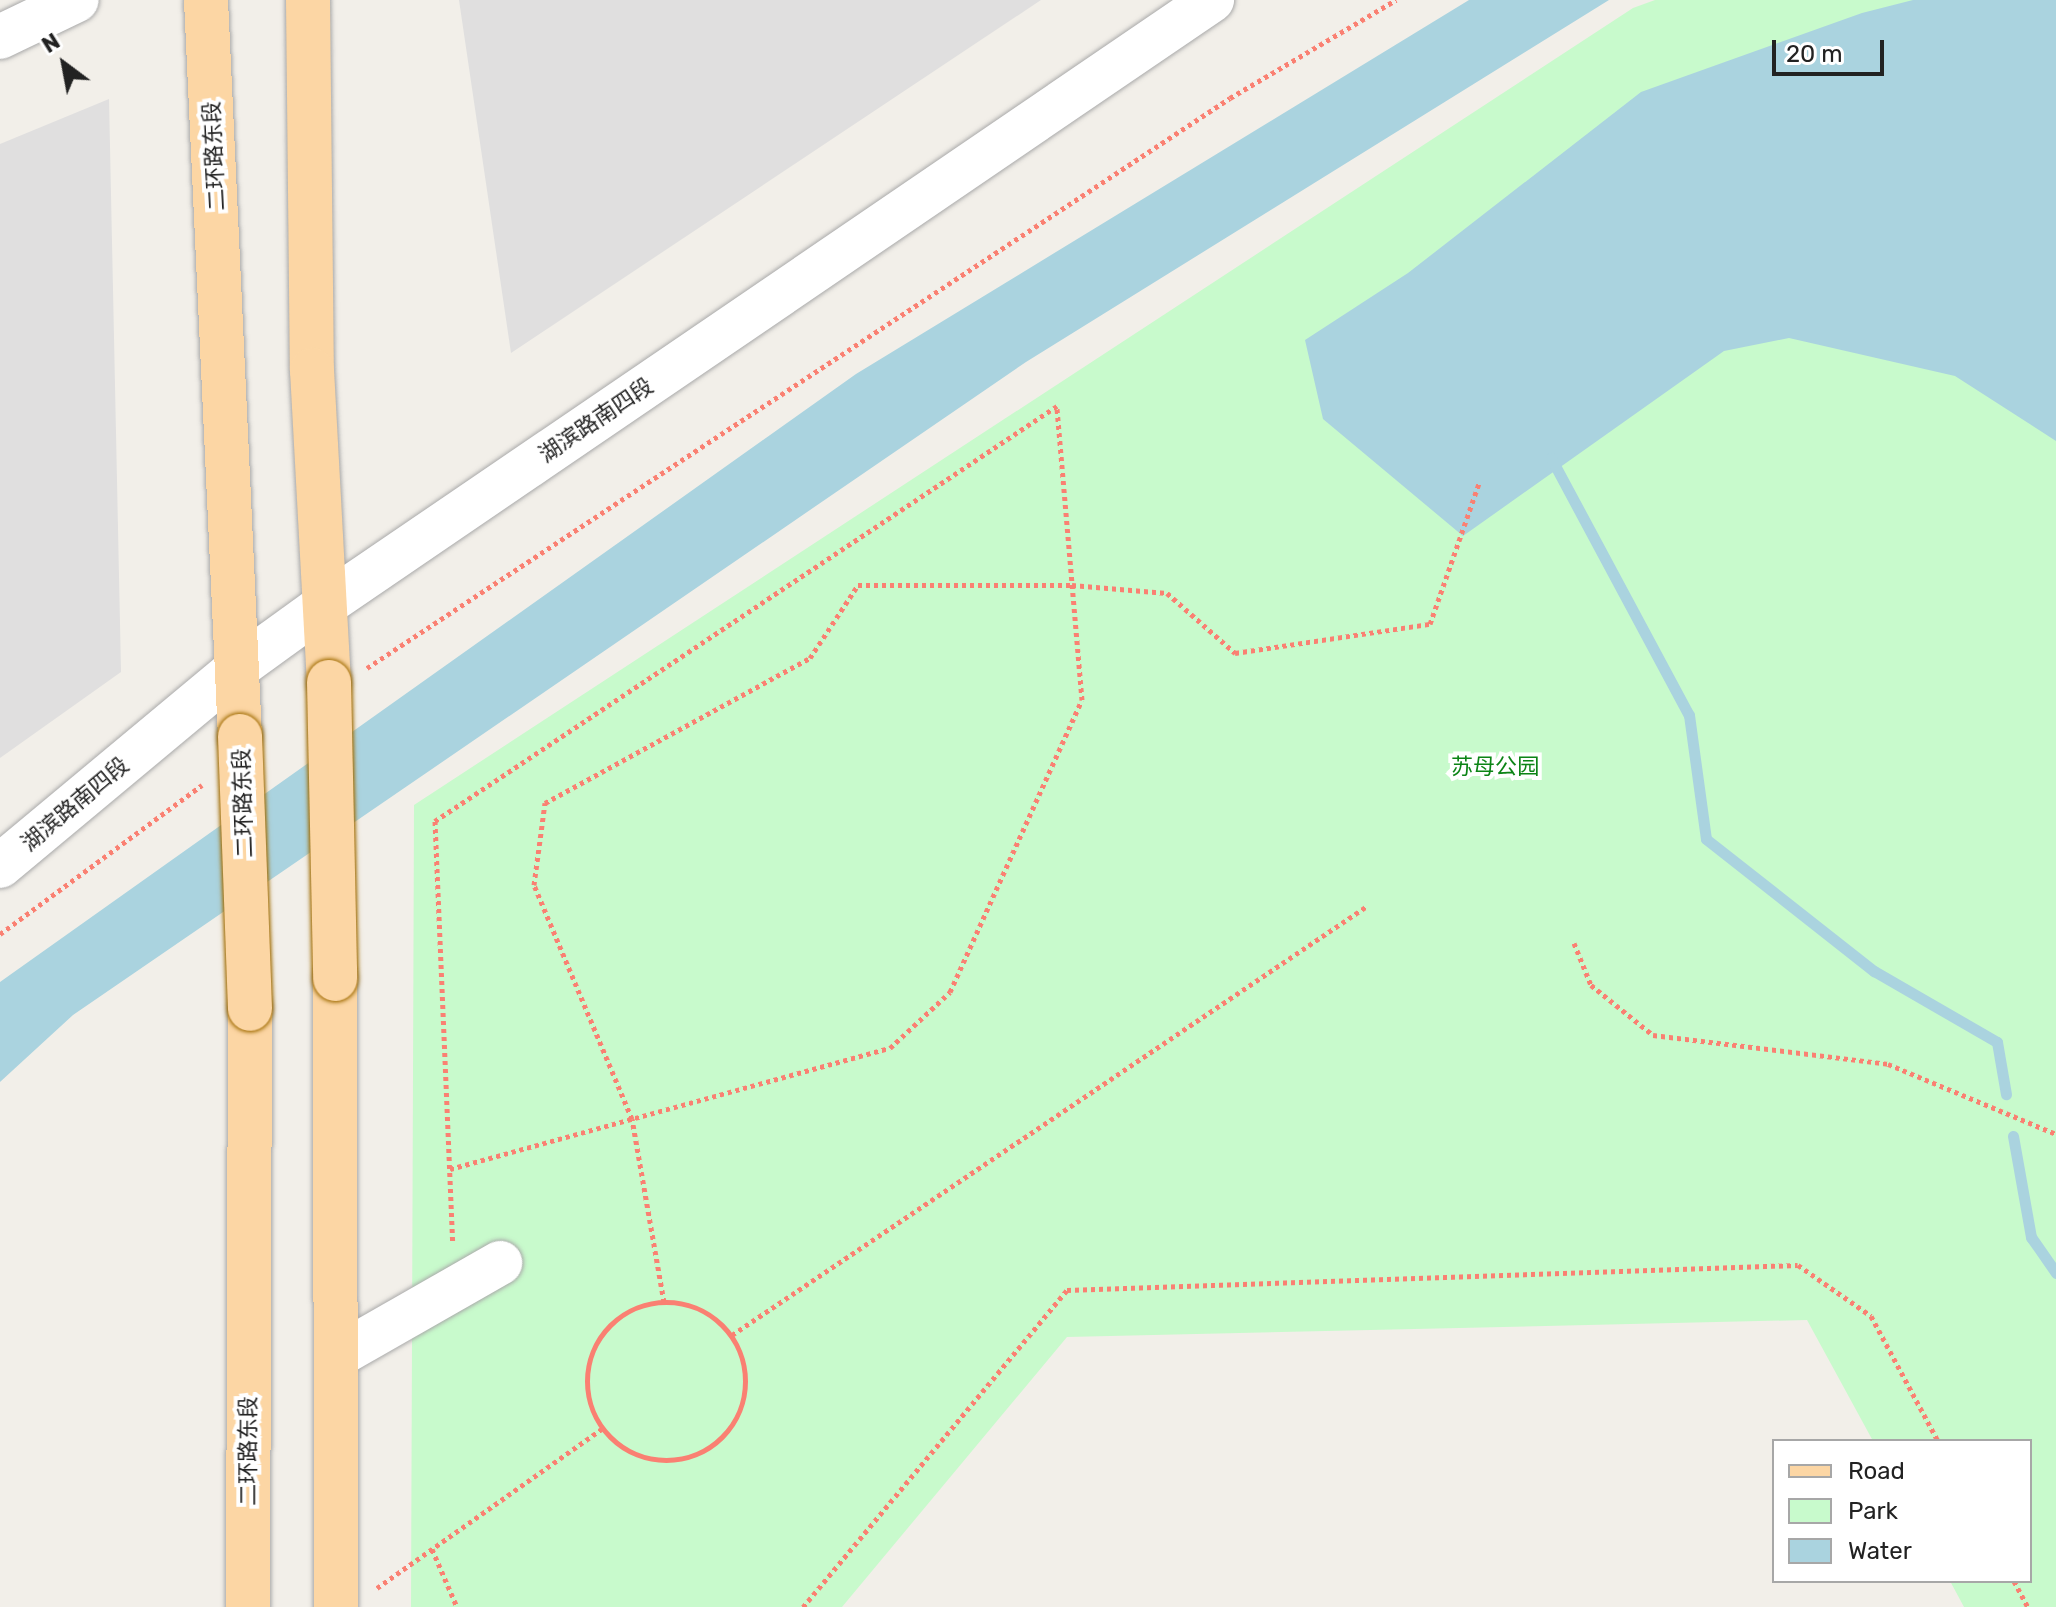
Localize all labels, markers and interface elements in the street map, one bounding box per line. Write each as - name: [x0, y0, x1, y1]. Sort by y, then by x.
- north arrow: [24, 24, 104, 104]
- scale bar: [1776, 24, 1888, 74]
- text: N: [37, 28, 65, 59]
- text: 20 m: [1786, 40, 1843, 68]
- street label: 二环路东段: [198, 100, 230, 212]
- street label: 湖滨路南四段: [534, 372, 658, 468]
- street label: 二环路东段: [228, 748, 258, 858]
- street label: 湖滨路南四段: [16, 751, 134, 857]
- park label: 苏母公园: [1451, 754, 1539, 780]
- street label: 二环路东段: [235, 1396, 261, 1506]
- legend: [1772, 1439, 2032, 1583]
- text: Road: [1848, 1457, 1905, 1485]
- text: Park: [1848, 1497, 1898, 1525]
- text: Water: [1848, 1537, 1912, 1565]

